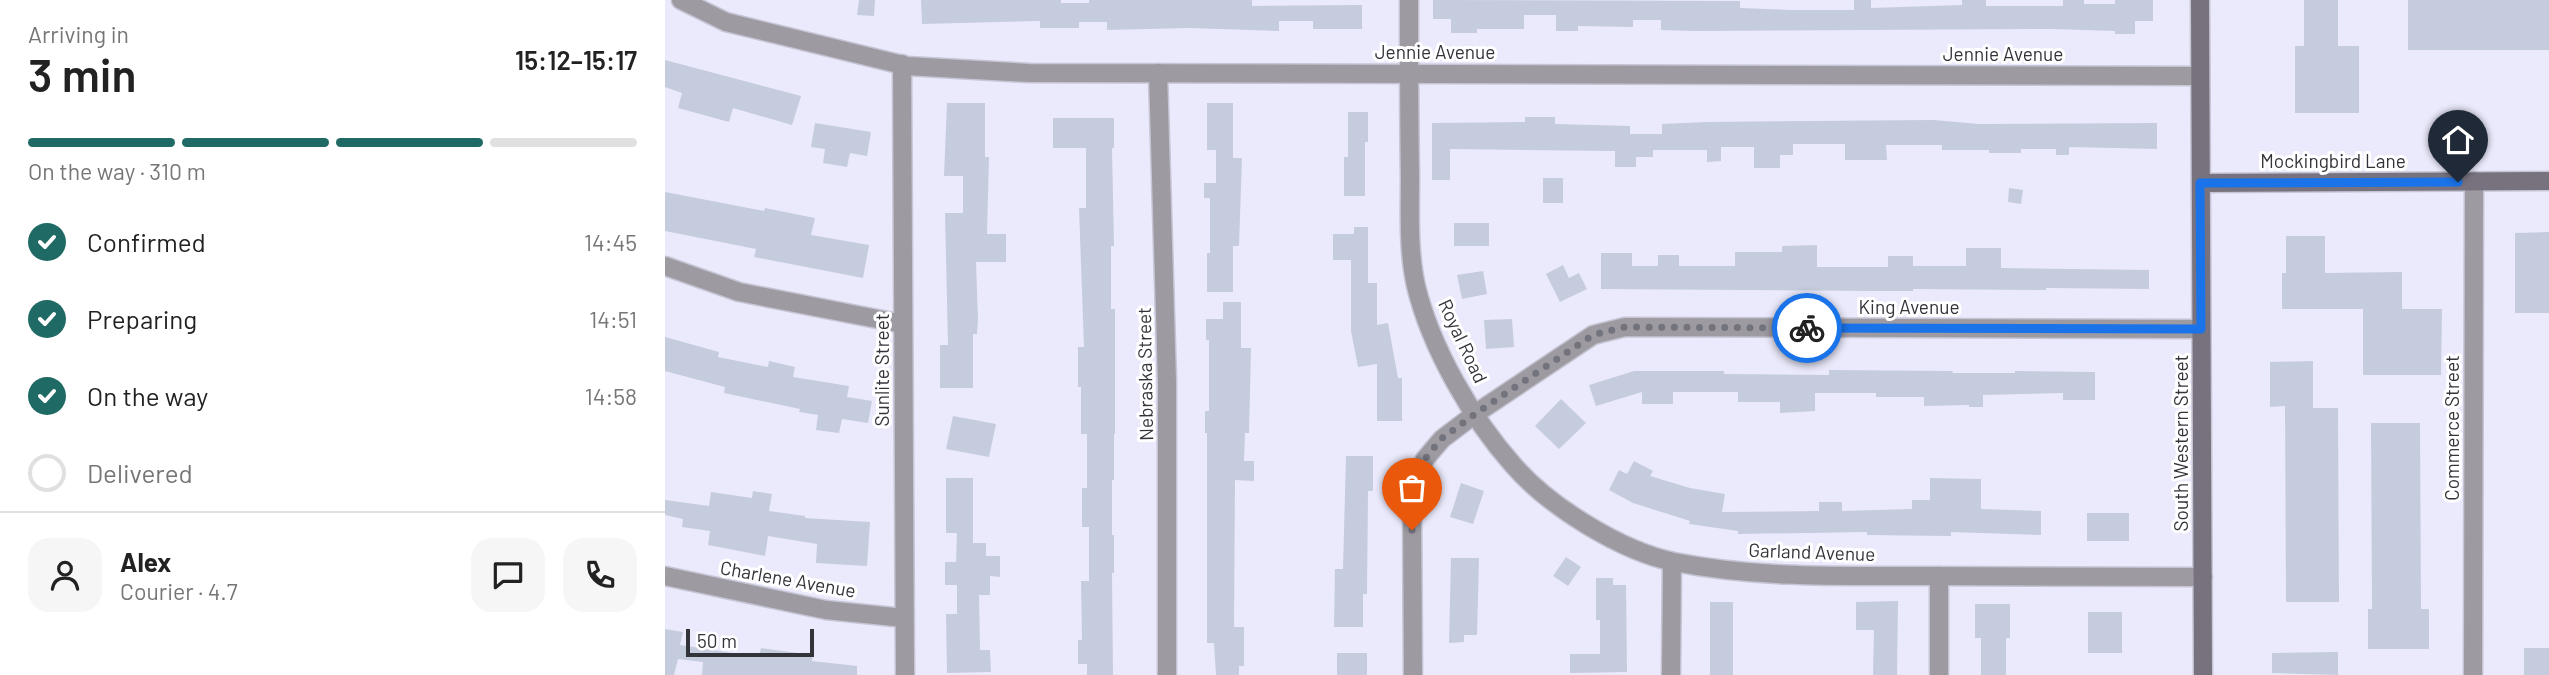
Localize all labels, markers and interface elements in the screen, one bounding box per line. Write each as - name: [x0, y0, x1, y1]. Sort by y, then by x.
- text: Arriving in: [28, 20, 129, 48]
- street label: Jennie Avenue: [1375, 40, 1495, 63]
- street label: Jennie Avenue: [1943, 42, 2063, 65]
- text: 15:12–15:17: [515, 44, 637, 75]
- text: 3 min: [28, 46, 137, 101]
- pin: [2428, 110, 2488, 182]
- icon: home: [2439, 121, 2477, 159]
- street label: Mockingbird Lane: [2260, 149, 2406, 172]
- text: On the way · 310 m: [28, 157, 206, 185]
- icon: check: [28, 223, 66, 261]
- text: Confirmed: [87, 226, 206, 257]
- text: 14:45: [584, 228, 637, 256]
- courier: [1772, 293, 1842, 363]
- street label: Royal Road: [1434, 295, 1493, 386]
- street label: King Avenue: [1858, 295, 1960, 318]
- icon: check: [28, 300, 66, 338]
- text: Preparing: [87, 303, 197, 334]
- text: 14:51: [589, 305, 637, 333]
- street label: Nebraska Street: [1132, 307, 1157, 441]
- icon: bike: [1788, 309, 1826, 347]
- street label: Sunlite Street: [870, 313, 893, 427]
- street label: South Western Street: [2169, 354, 2192, 532]
- street label: Commerce Street: [2440, 355, 2463, 501]
- icon: check: [28, 377, 66, 415]
- text: On the way: [87, 380, 208, 411]
- text: 14:58: [585, 382, 637, 410]
- text: Delivered: [87, 457, 193, 488]
- pin: [1382, 458, 1442, 530]
- icon: bag: [1393, 469, 1431, 507]
- button: person: [28, 538, 102, 612]
- button: chat: [471, 538, 545, 612]
- button: phone: [563, 538, 637, 612]
- street label: Garland Avenue: [1748, 538, 1876, 565]
- text: Alex: [120, 546, 171, 577]
- street label: Charlene Avenue: [718, 555, 858, 602]
- text: Courier · 4.7: [120, 577, 238, 605]
- scale bar: [686, 626, 814, 658]
- text: 50 m: [697, 629, 737, 652]

